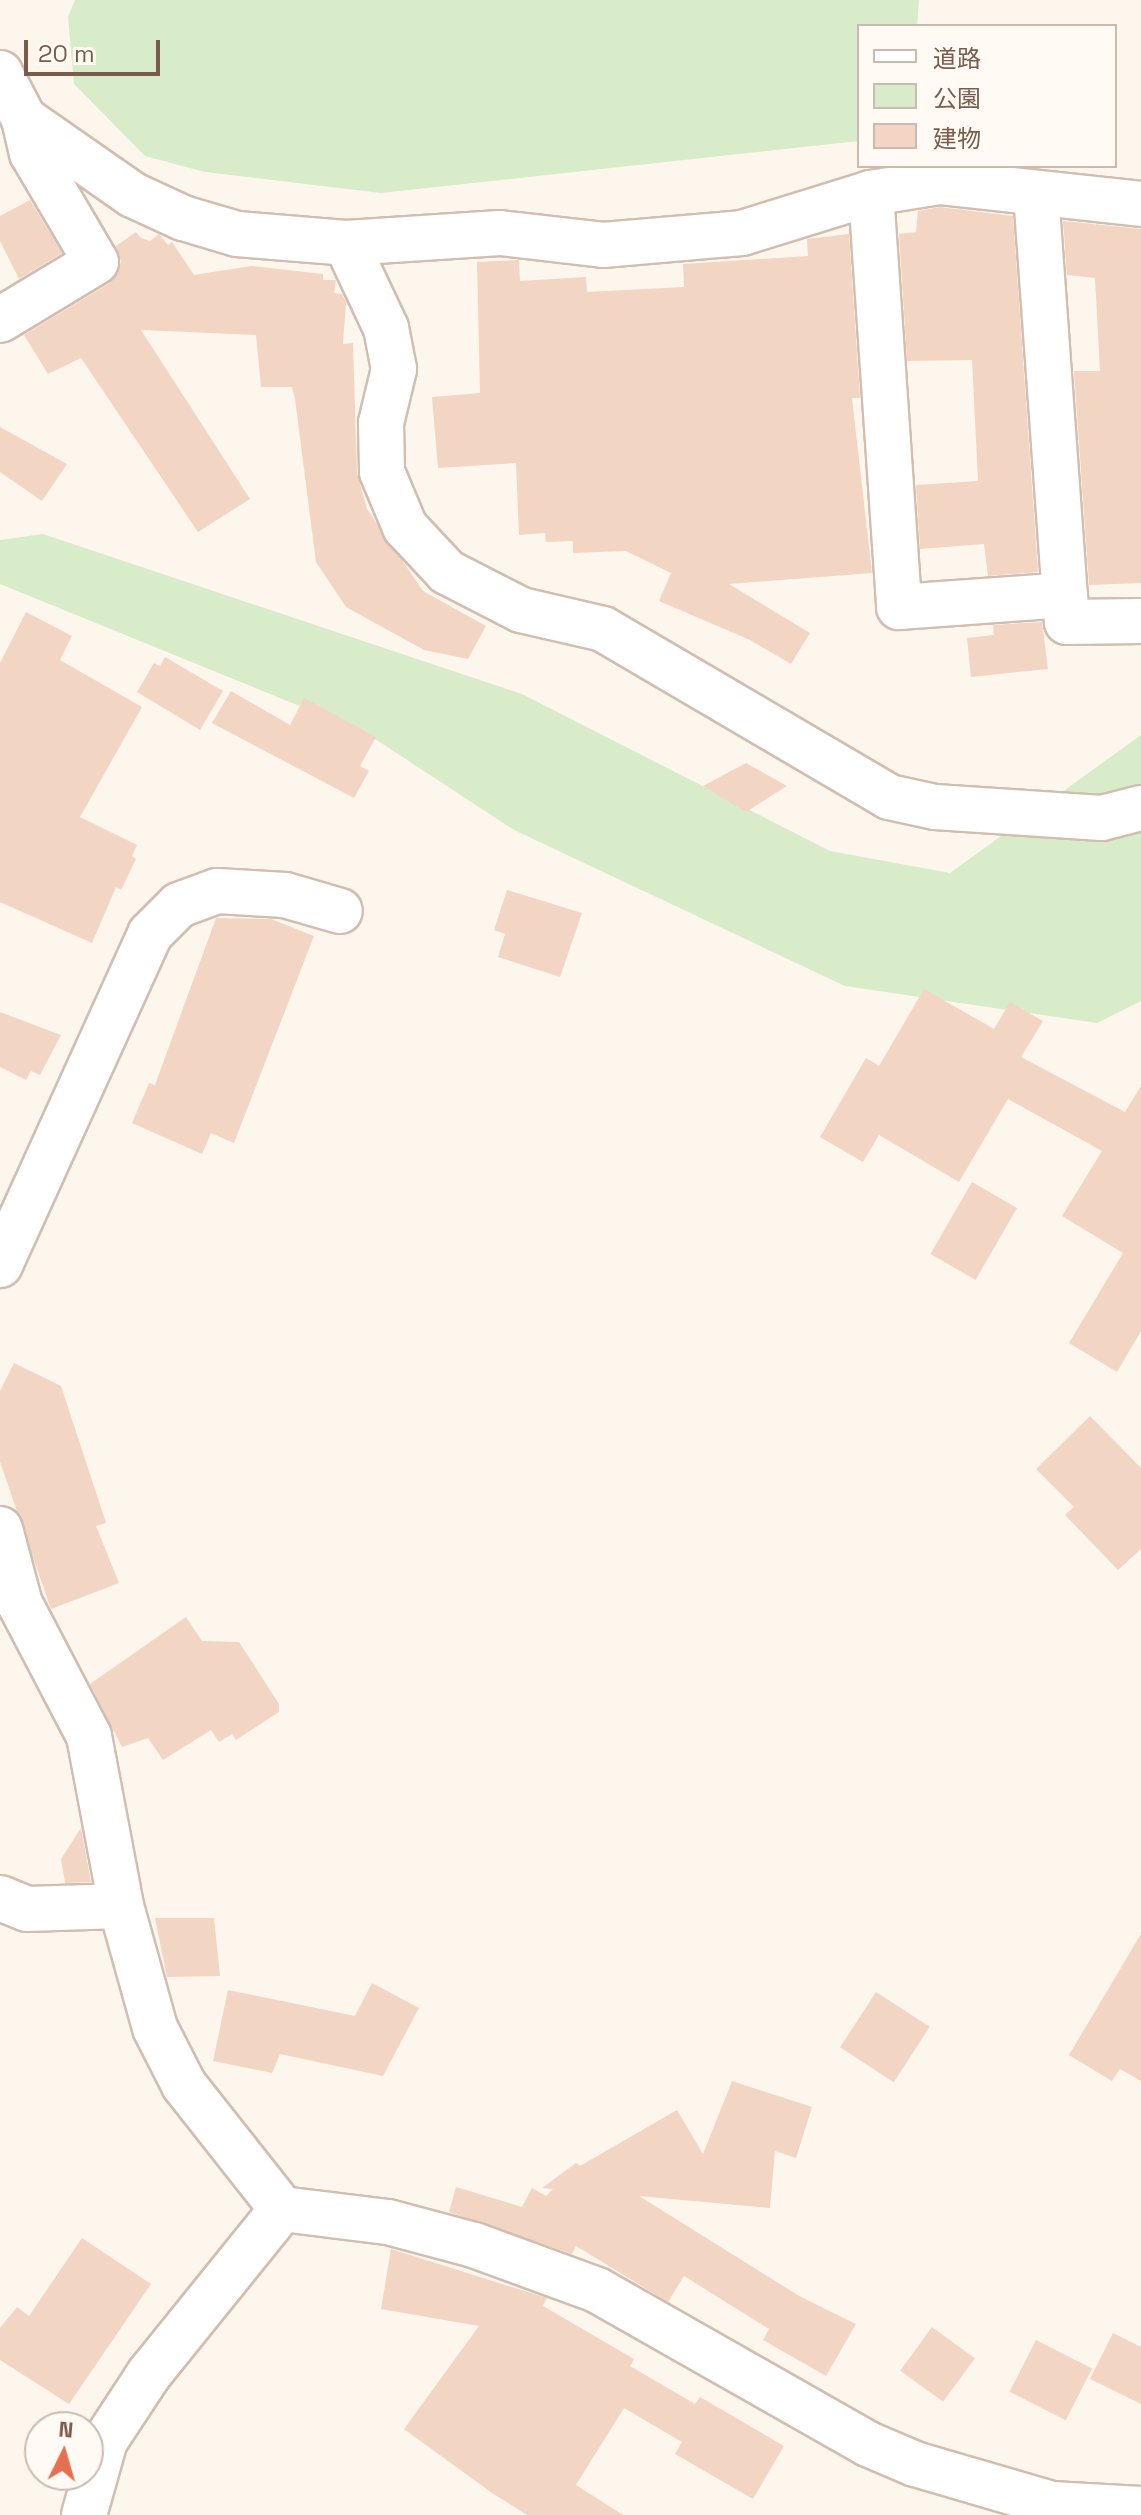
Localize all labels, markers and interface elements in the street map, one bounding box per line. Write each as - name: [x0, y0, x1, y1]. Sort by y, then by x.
- scale bar: [28, 24, 164, 74]
- legend: [857, 24, 1117, 168]
- text: 20 m: [38, 38, 95, 69]
- text: 道路: [933, 43, 981, 74]
- text: 公園: [933, 83, 981, 114]
- text: 建物: [933, 123, 981, 154]
- north arrow: [24, 2411, 104, 2491]
- text: N: [57, 2414, 74, 2444]

